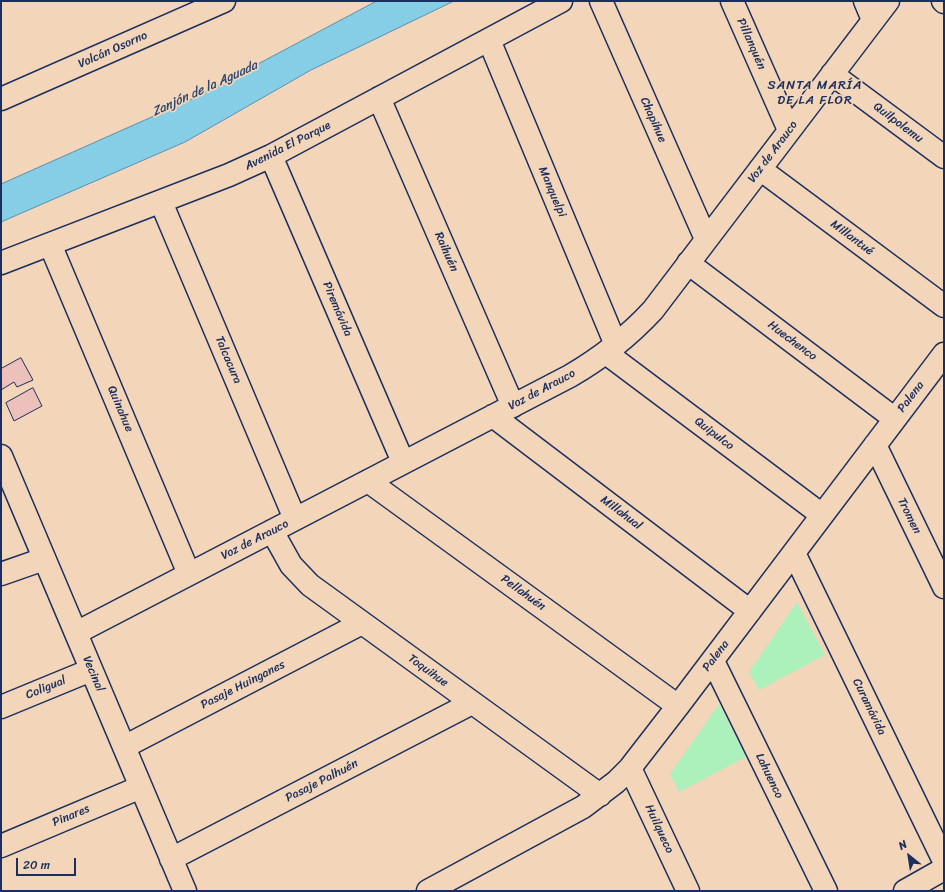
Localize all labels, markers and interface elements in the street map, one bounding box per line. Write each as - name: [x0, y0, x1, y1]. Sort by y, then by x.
- street label: Pillanquén: [733, 16, 769, 72]
- street label: Volcán Osorno: [76, 28, 150, 72]
- water label: Zanjón de la Aguada: [150, 58, 260, 120]
- district label: SANTA MARÍA DE LA FLOR: [768, 78, 862, 109]
- street label: Chapihue: [637, 95, 669, 145]
- street label: Quilpolemu: [870, 100, 926, 146]
- street label: Avenida El Parque: [243, 118, 333, 174]
- street label: Voz de Arauco: [745, 118, 801, 186]
- street label: Manquelpi: [535, 165, 569, 219]
- street label: Millantué: [828, 217, 876, 259]
- street label: Raihuén: [431, 230, 461, 274]
- street label: Piremávida: [319, 279, 355, 339]
- street label: Huechenco: [765, 318, 819, 364]
- street label: Talcacura: [212, 334, 244, 386]
- street label: Voz de Arauco: [506, 366, 578, 414]
- street label: Palena: [895, 379, 927, 415]
- street label: Quinahue: [104, 384, 136, 434]
- street label: Quipulco: [691, 414, 737, 454]
- street label: Millahual: [597, 493, 645, 533]
- street label: Tromen: [894, 496, 924, 536]
- street label: Voz de Arauco: [219, 517, 291, 563]
- street label: Pellahuén: [498, 572, 548, 614]
- street label: Palena: [700, 638, 732, 674]
- street label: Toquihue: [405, 652, 451, 690]
- street label: Vecinal: [79, 654, 107, 694]
- street label: Pasaje Huinganes: [198, 658, 288, 712]
- street label: Coligual: [24, 673, 68, 703]
- street label: Curamávida: [849, 676, 889, 738]
- street label: Lahuenco: [752, 751, 786, 801]
- street label: Pasaje Palhuén: [283, 756, 361, 806]
- street label: Pinares: [50, 802, 92, 830]
- street label: Huilqueco: [641, 802, 677, 856]
- text: N: [895, 835, 911, 855]
- north arrow: [889, 836, 929, 876]
- scale bar: [18, 850, 78, 876]
- text: 20 m: [23, 854, 50, 876]

